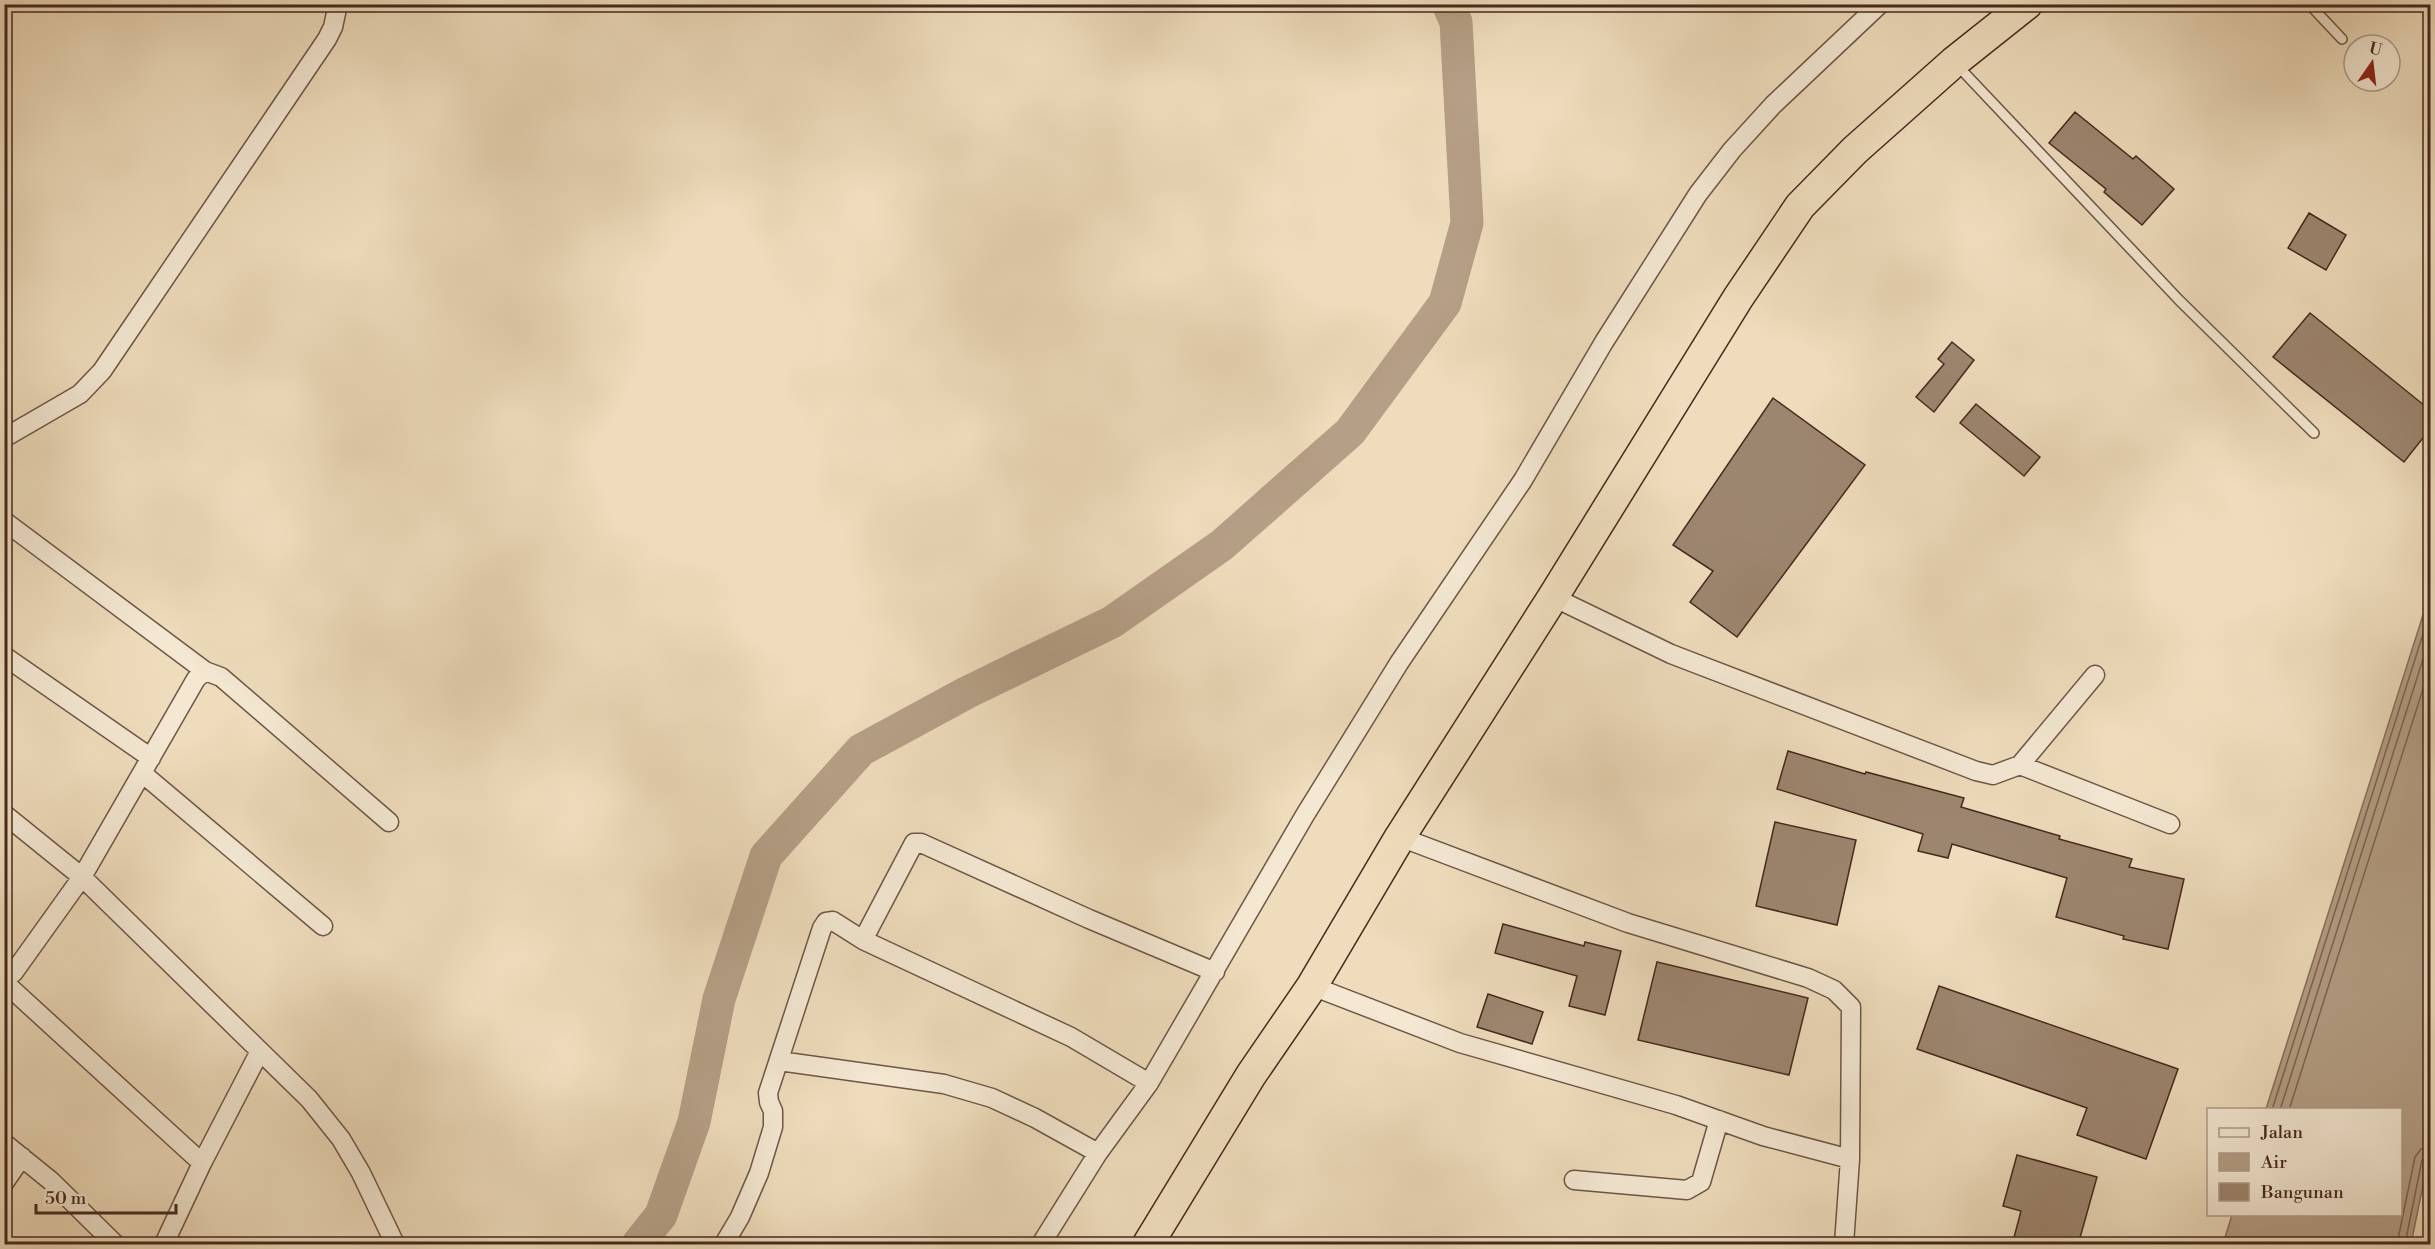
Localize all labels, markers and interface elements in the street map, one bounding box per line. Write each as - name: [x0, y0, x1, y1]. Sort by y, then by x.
- north arrow: [2342, 33, 2402, 93]
- text: U: [2367, 38, 2384, 61]
- legend: [2207, 1108, 2402, 1216]
- text: Jalan: [2260, 1121, 2303, 1144]
- text: Air: [2260, 1151, 2287, 1174]
- scale bar: [36, 1177, 176, 1215]
- text: Bangunan: [2260, 1181, 2344, 1204]
- text: 50 m: [45, 1187, 87, 1210]

